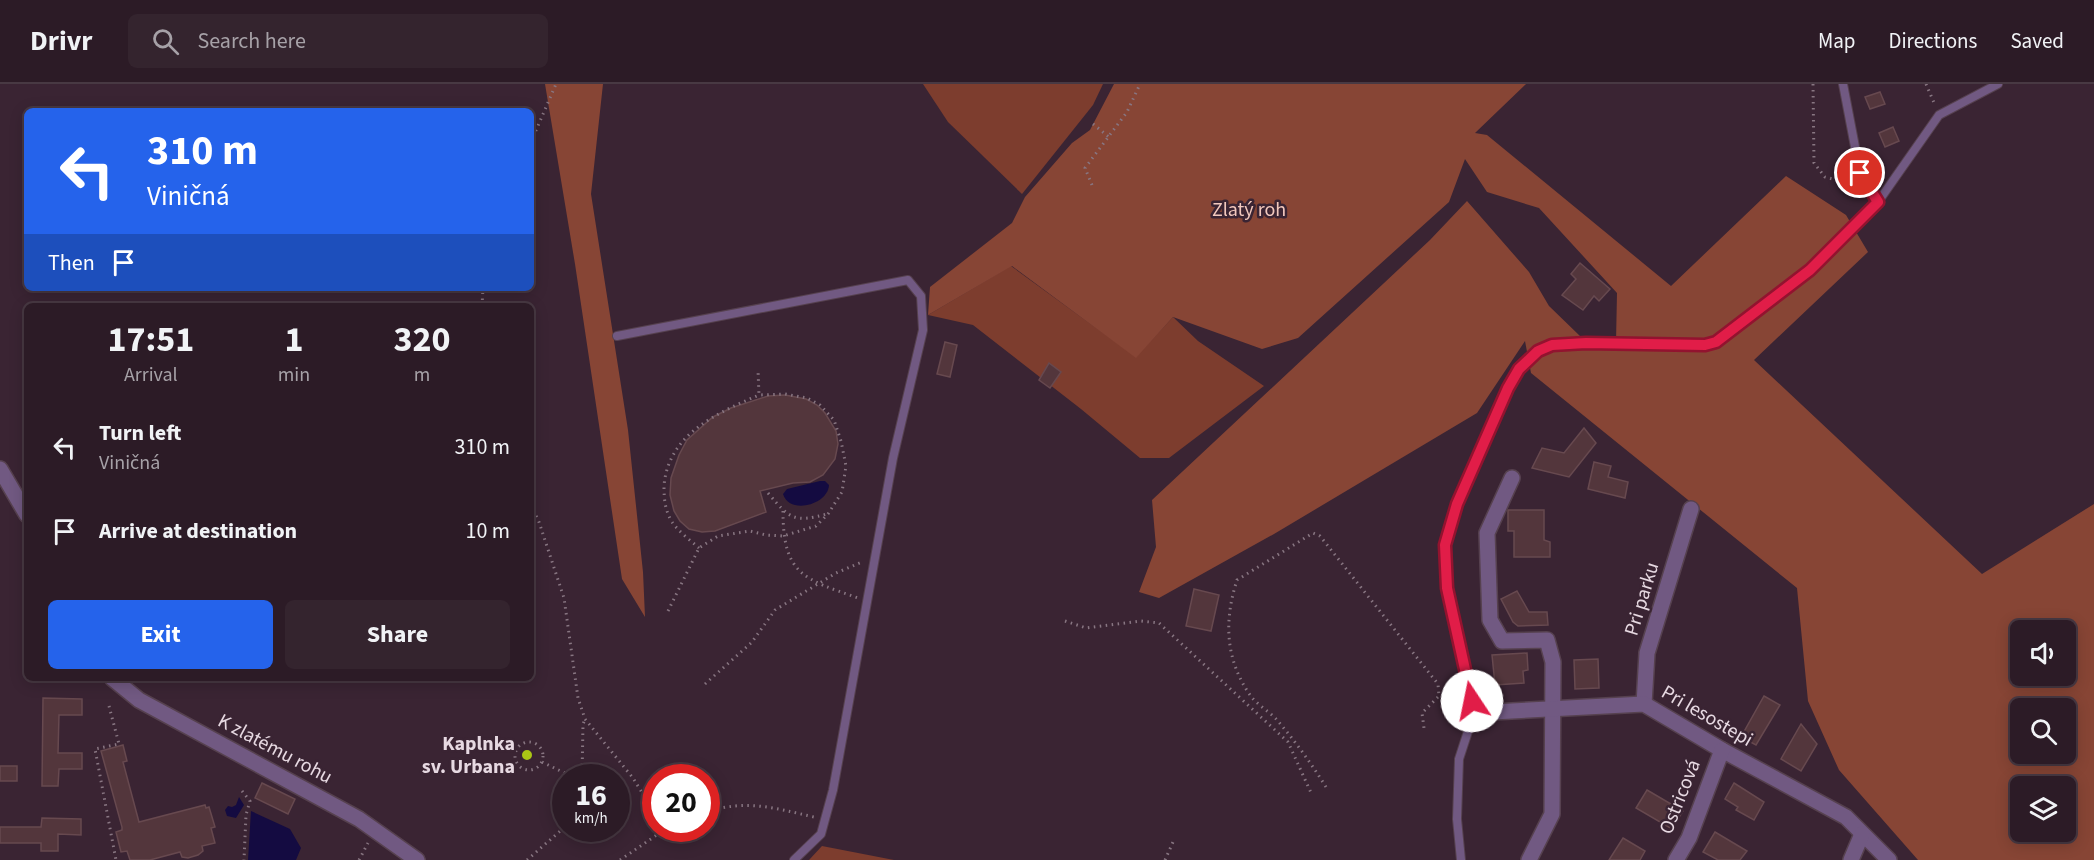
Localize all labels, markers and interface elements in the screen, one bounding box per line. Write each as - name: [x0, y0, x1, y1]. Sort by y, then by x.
- search box: [128, 14, 548, 68]
- text: Drivr: [30, 21, 92, 61]
- icon: search: [149, 25, 182, 58]
- text: Search here: [197, 25, 306, 57]
- text: Map: [1818, 26, 1856, 56]
- text: Directions: [1889, 26, 1977, 56]
- text: Saved: [2010, 26, 2064, 56]
- text: 310 m: [147, 121, 258, 181]
- icon: left: [48, 132, 126, 210]
- pin: [1834, 147, 1885, 198]
- icon: arrive: [1843, 156, 1876, 189]
- text: Viničná: [147, 177, 230, 216]
- park label: Zlatý roh: [1212, 196, 1286, 224]
- icon: arrive: [107, 246, 140, 279]
- text: Then: [48, 247, 95, 279]
- text: 17:51: [107, 314, 194, 365]
- text: 1: [284, 314, 303, 365]
- text: 320: [394, 314, 451, 365]
- text: Arrival: [124, 361, 178, 389]
- text: min: [278, 361, 310, 389]
- text: m: [414, 361, 430, 389]
- text: Turn left: [99, 417, 181, 449]
- icon: left: [48, 431, 81, 464]
- text: 310 m: [455, 431, 510, 463]
- text: Viničná: [99, 449, 160, 477]
- icon: arrive: [48, 515, 81, 548]
- text: Arrive at destination: [99, 515, 297, 547]
- text: 10 m: [465, 515, 510, 547]
- street label: Pri parku: [1618, 559, 1666, 639]
- button: Exit: [48, 600, 273, 669]
- button: Share: [285, 600, 510, 669]
- map controls: [2010, 620, 2076, 842]
- button: sound: [2010, 620, 2076, 686]
- position arrow: [1440, 669, 1504, 733]
- street label: Pri lesostepi: [1656, 678, 1758, 754]
- button: search: [2010, 698, 2076, 764]
- street label: K zlatému rohu: [213, 707, 337, 791]
- place label: Kaplnka sv. Urbana: [422, 730, 515, 781]
- marker: Kaplnka sv. Urbana: [520, 748, 534, 762]
- street label: Ostricová: [1652, 755, 1708, 839]
- speed limit sign: 20: [642, 764, 720, 842]
- text: 16: [575, 774, 607, 817]
- button: layers: [2010, 776, 2076, 842]
- text: km/h: [574, 808, 608, 829]

